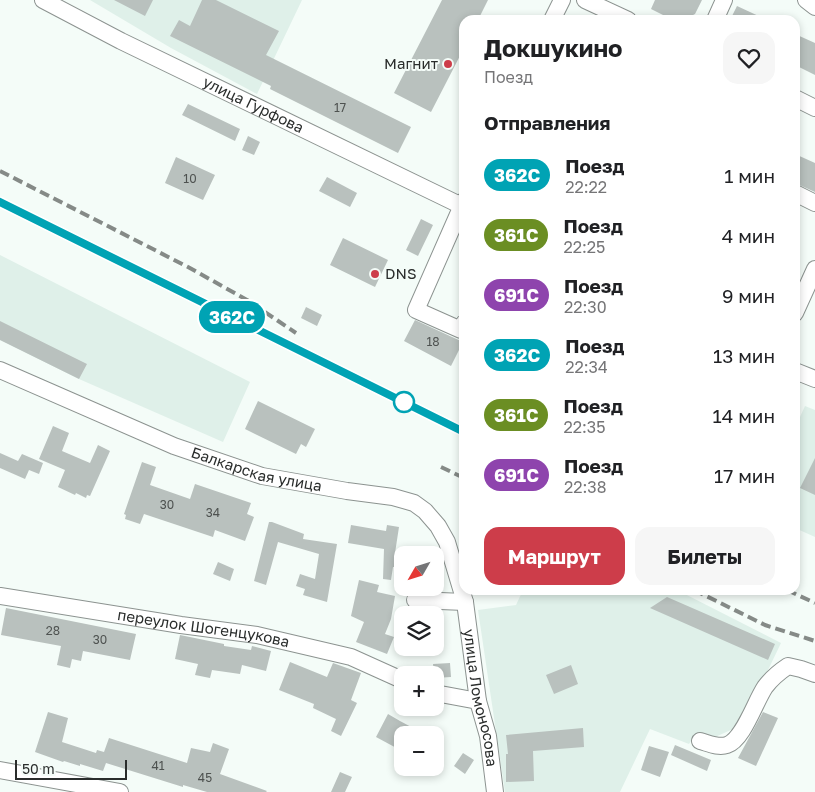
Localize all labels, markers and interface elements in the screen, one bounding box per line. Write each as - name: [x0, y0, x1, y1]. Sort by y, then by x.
- button: heart: [723, 32, 775, 84]
- text: Докшукино: [484, 33, 622, 62]
- place label: Магнит: [384, 54, 439, 72]
- marker: Магнит: [442, 58, 454, 70]
- text: Поезд: [484, 67, 533, 87]
- street label: улица Гурфова: [200, 72, 307, 136]
- house number: 17: [334, 100, 346, 115]
- text: Отправления: [484, 111, 610, 134]
- text: Поезд: [565, 154, 624, 177]
- text: 362С: [494, 164, 540, 186]
- text: 1 мин: [724, 164, 775, 187]
- house number: 10: [183, 171, 197, 186]
- text: 22:22: [565, 177, 607, 197]
- text: Поезд: [563, 214, 623, 237]
- text: 361С: [494, 224, 538, 246]
- text: 4 мин: [722, 224, 775, 247]
- text: 22:25: [563, 237, 605, 257]
- place label: DNS: [385, 264, 417, 282]
- marker: DNS: [369, 268, 381, 280]
- text: Поезд: [564, 274, 623, 297]
- text: 691С: [494, 284, 539, 306]
- text: 9 мин: [722, 284, 775, 307]
- text: 22:30: [564, 297, 607, 317]
- line badge: 362С: [197, 301, 267, 333]
- text: 362С: [209, 306, 255, 328]
- house number: 18: [426, 334, 440, 349]
- text: Поезд: [565, 334, 624, 357]
- text: 362С: [494, 344, 540, 366]
- text: 13 мин: [713, 344, 775, 367]
- text: 22:34: [565, 357, 608, 377]
- unlabelled marker: [393, 391, 415, 413]
- text: Поезд: [563, 394, 623, 417]
- text: 361С: [494, 404, 538, 426]
- text: 14 мин: [713, 404, 775, 427]
- text: 22:35: [563, 417, 605, 437]
- street label: Балкарская улица: [189, 443, 323, 494]
- text: Поезд: [564, 454, 623, 477]
- text: 691С: [494, 464, 539, 486]
- text: 17 мин: [714, 464, 775, 487]
- text: 22:38: [564, 477, 606, 497]
- house number: 30: [160, 497, 174, 512]
- house number: 34: [206, 505, 220, 520]
- button: Маршрут: [484, 527, 625, 585]
- button: Билеты: [635, 527, 775, 585]
- north arrow: [394, 546, 444, 596]
- map controls: [394, 546, 444, 776]
- street label: переулок Шогенцукова: [116, 605, 291, 650]
- button: layers: [394, 606, 444, 656]
- house number: 28: [46, 623, 60, 638]
- street label: улица Ломоносова: [461, 628, 502, 767]
- house number: 30: [93, 632, 107, 647]
- button: +: [394, 666, 444, 716]
- button: −: [394, 726, 444, 776]
- scale bar: [15, 757, 128, 780]
- house number: 41: [151, 758, 165, 773]
- text: 50 m: [22, 760, 55, 777]
- house number: 45: [198, 770, 212, 785]

